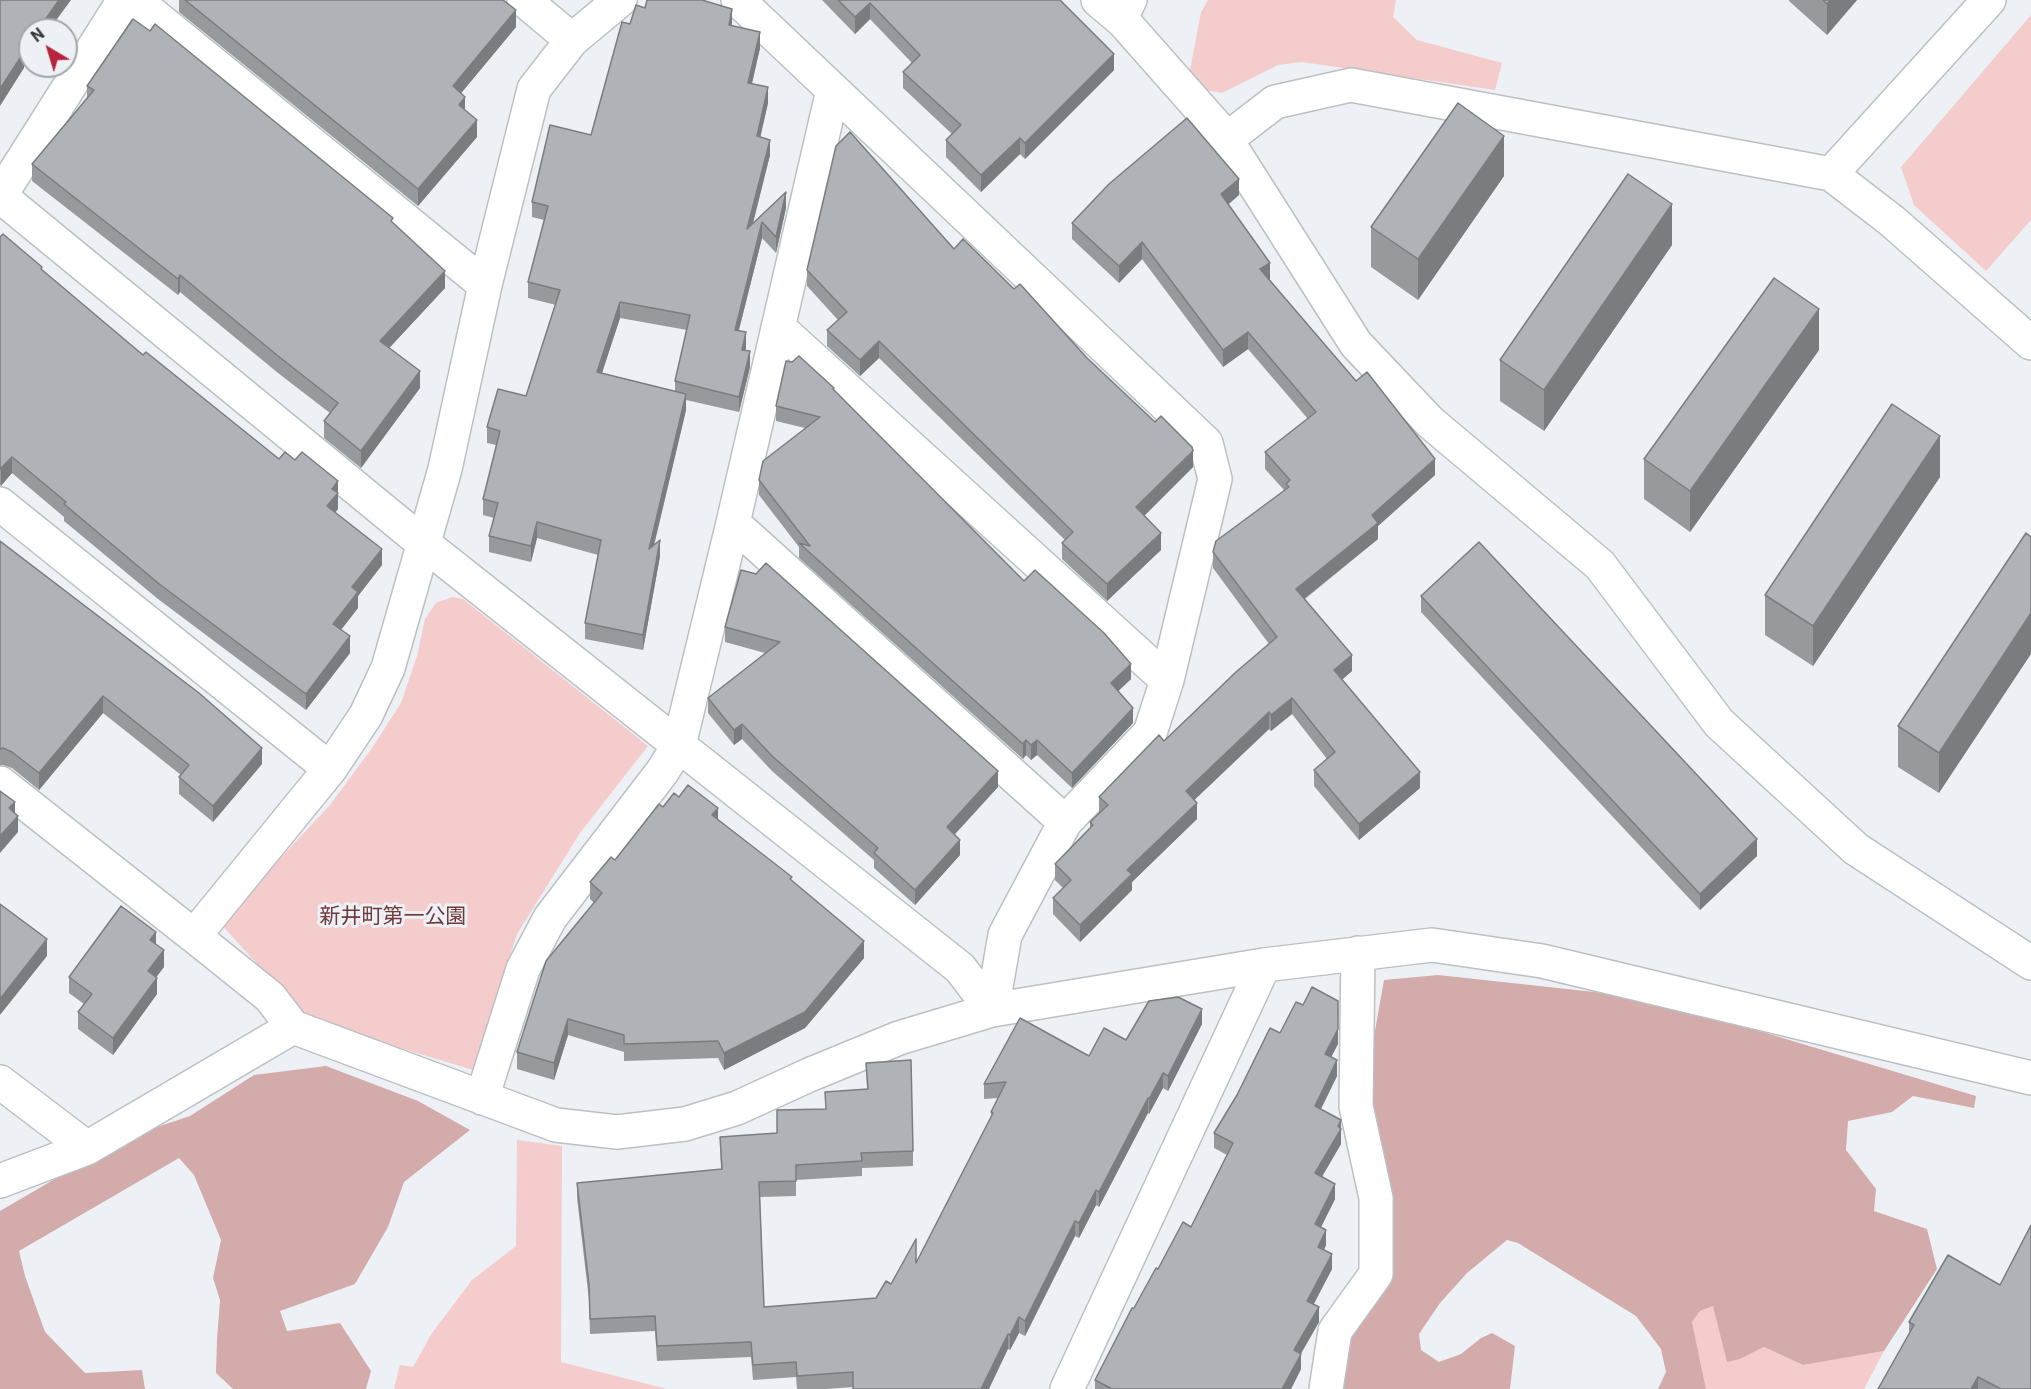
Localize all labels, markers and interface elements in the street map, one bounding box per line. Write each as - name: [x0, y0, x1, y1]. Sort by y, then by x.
- north arrow: [18, 18, 78, 78]
- text: N: [28, 24, 48, 46]
- park label: 新井町第一公園: [320, 905, 466, 931]

